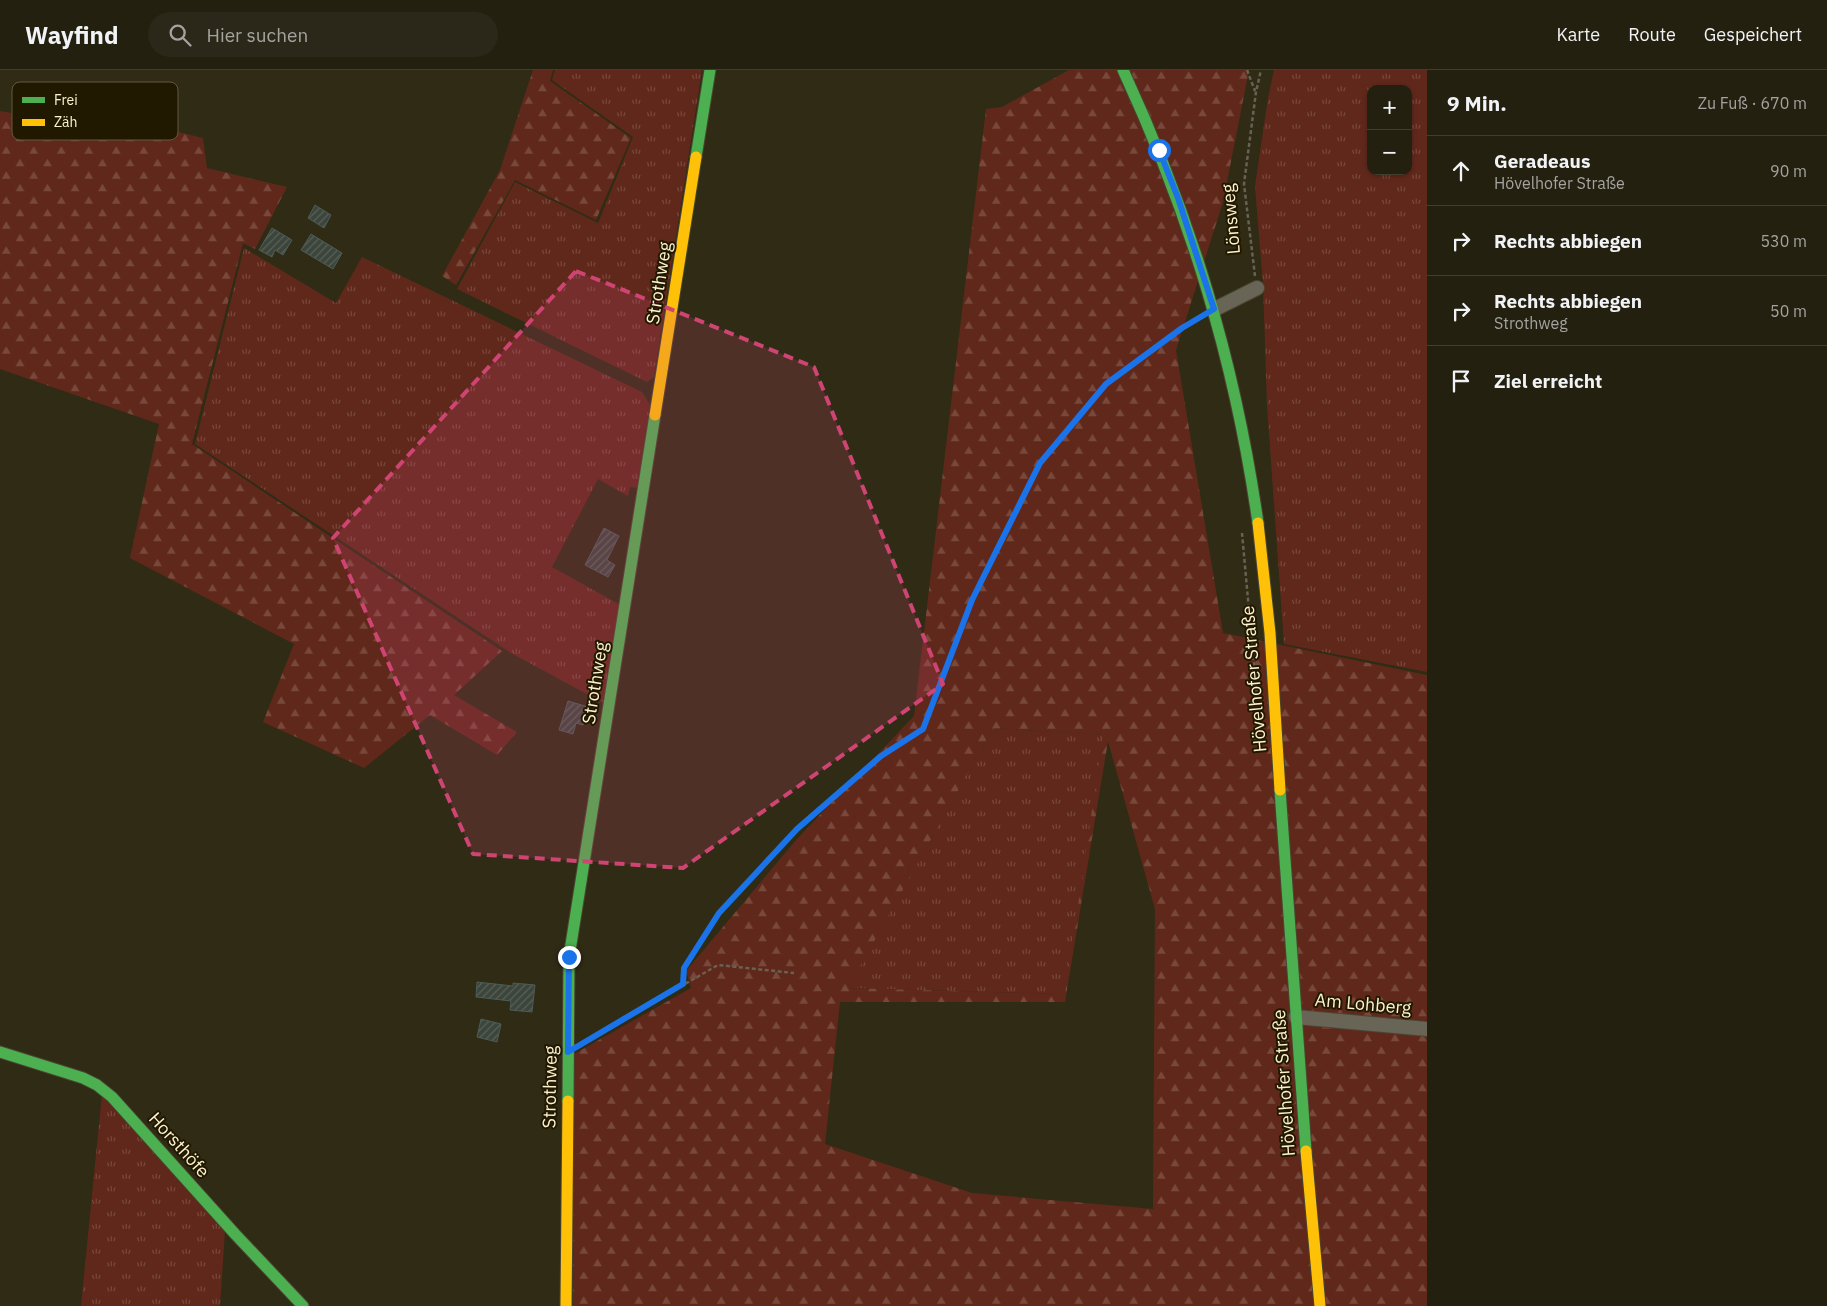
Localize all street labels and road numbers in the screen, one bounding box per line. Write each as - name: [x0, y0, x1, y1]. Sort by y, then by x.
- street label: Lönsweg: [1216, 182, 1245, 255]
- street label: Strothweg: [641, 240, 676, 326]
- street label: Hövelhofer Straße: [1236, 605, 1271, 753]
- street label: Strothweg: [577, 640, 612, 726]
- street label: Am Lohberg: [1314, 988, 1413, 1019]
- street label: Hövelhofer Straße: [1267, 1009, 1300, 1157]
- street label: Strothweg: [537, 1045, 562, 1129]
- street label: Horsthöfe: [144, 1107, 215, 1182]

